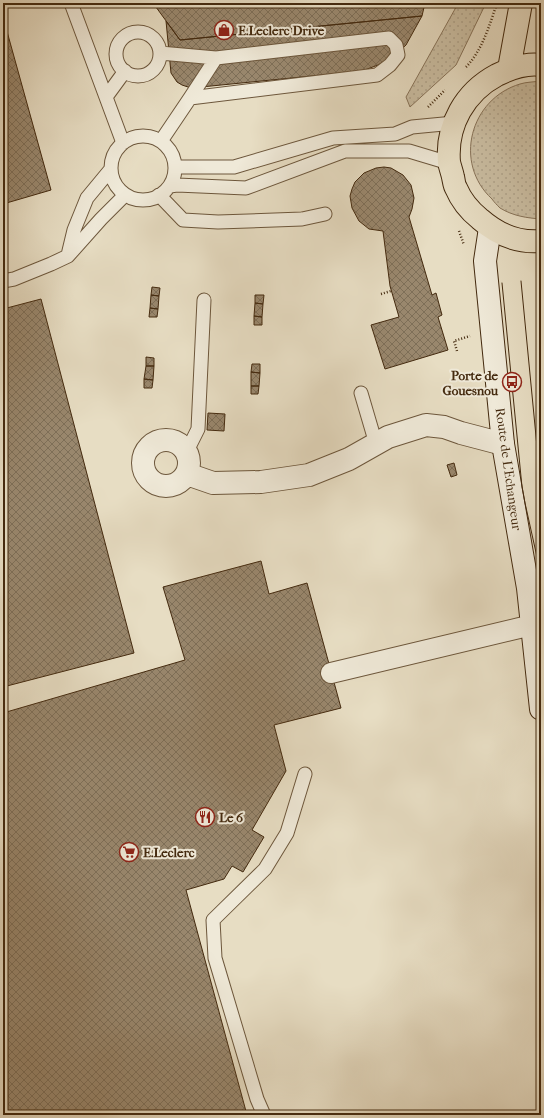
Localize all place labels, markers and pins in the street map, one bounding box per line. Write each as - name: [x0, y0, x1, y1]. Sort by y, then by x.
- shop icon: E.Leclerc Drive: [213, 19, 235, 41]
- place label: E.Leclerc Drive: [238, 23, 325, 38]
- place label: Porte de Gouesnou: [442, 368, 499, 398]
- bus stop icon: Porte de Gouesnou: [501, 371, 523, 393]
- restaurant icon: Le 6: [194, 806, 216, 828]
- place label: Le 6: [219, 810, 244, 825]
- supermarket icon: E.Leclerc: [118, 841, 140, 863]
- place label: E.Leclerc: [143, 845, 195, 860]

